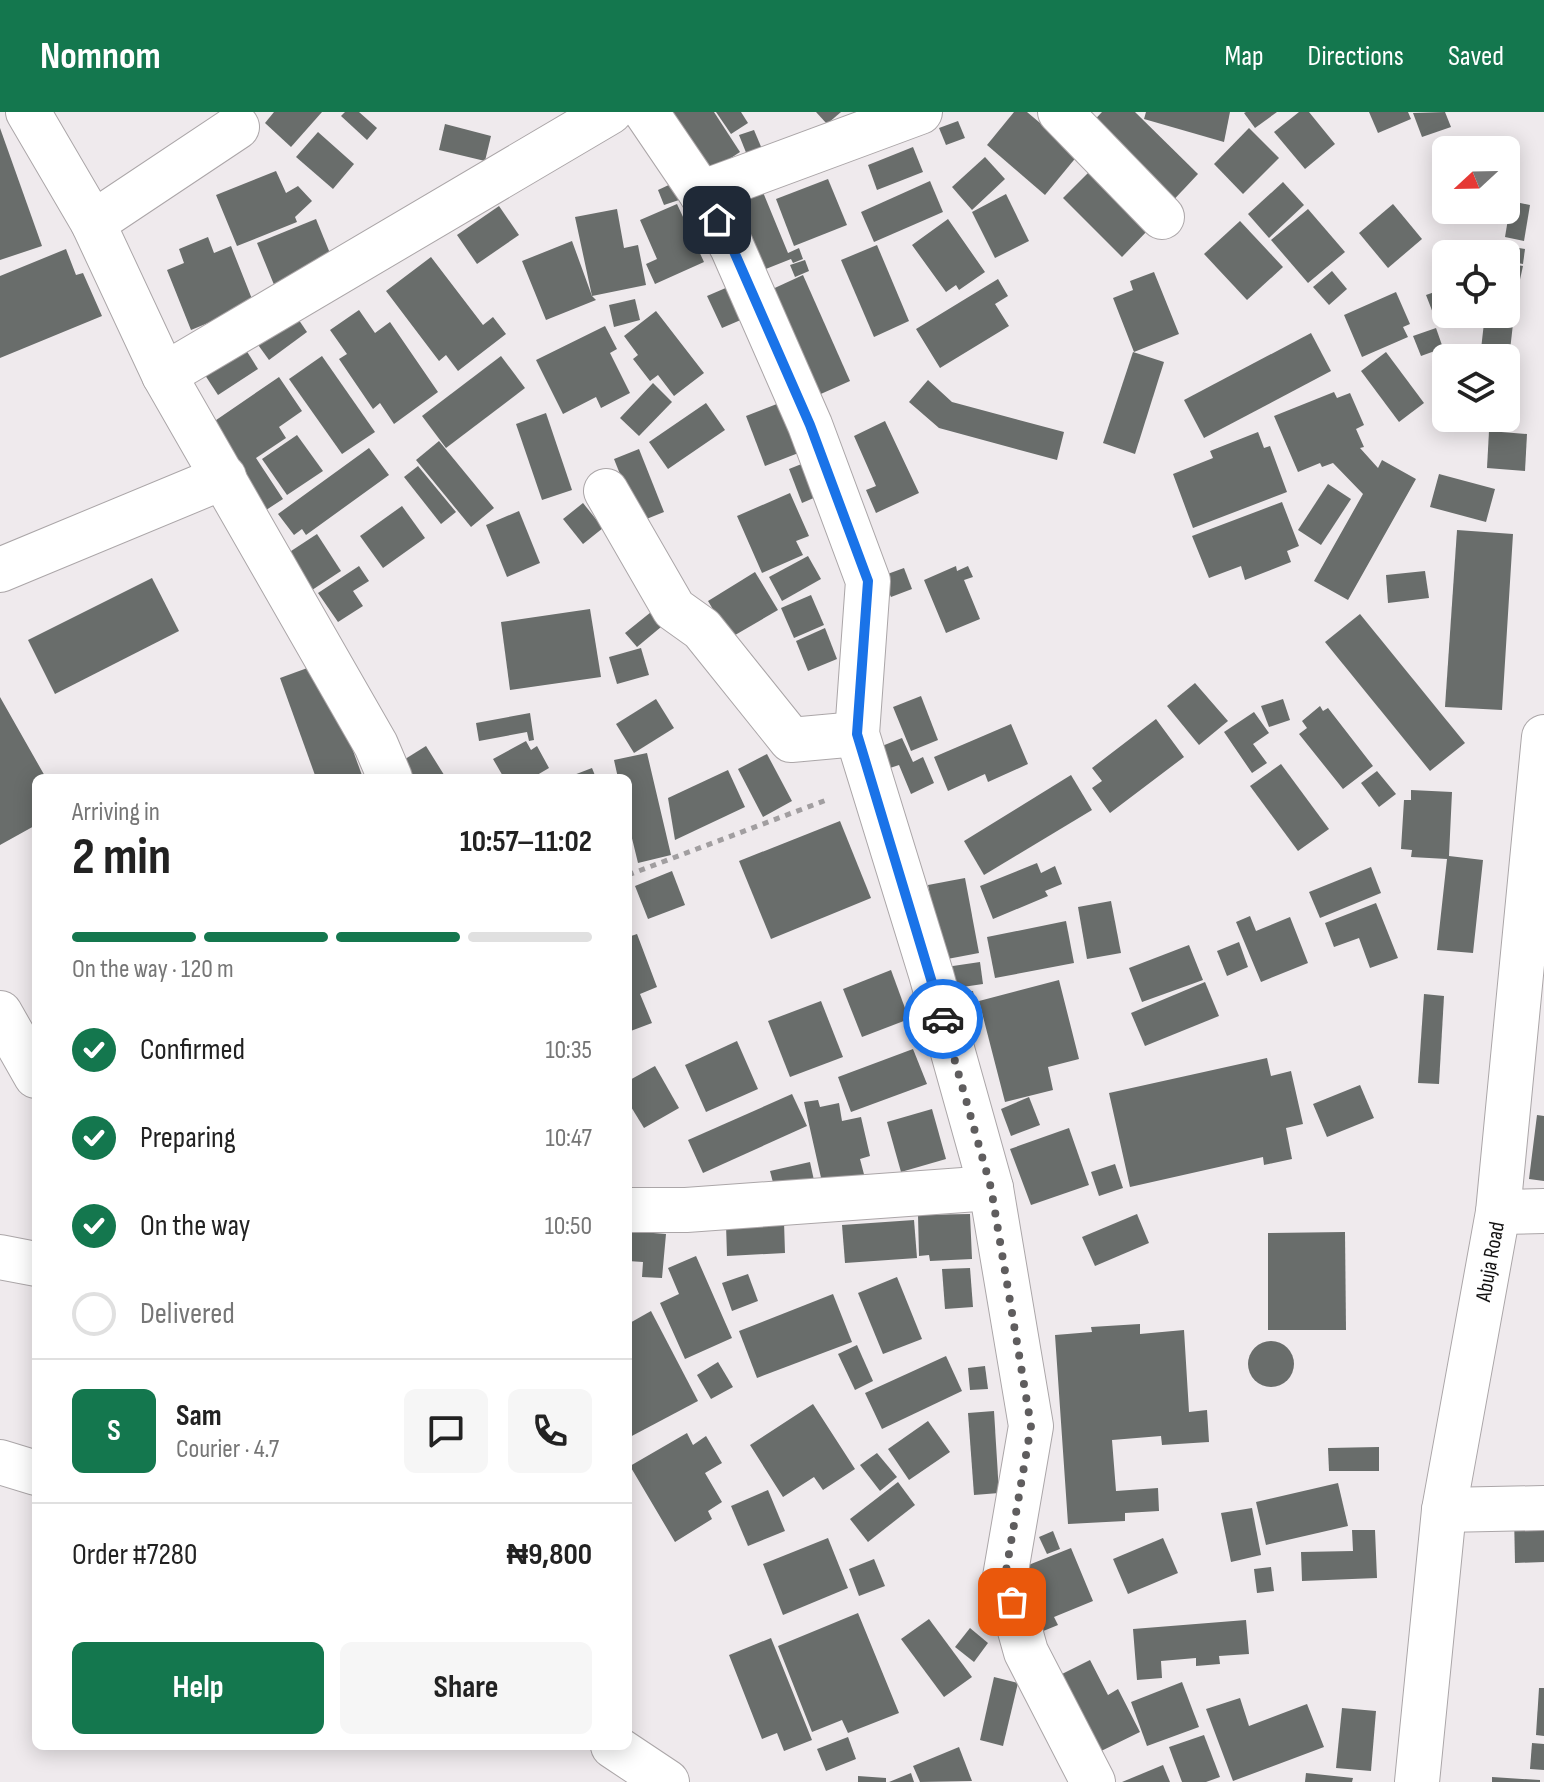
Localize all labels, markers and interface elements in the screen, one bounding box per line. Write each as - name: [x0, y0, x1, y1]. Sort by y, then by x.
- text: Nomnom: [40, 34, 161, 79]
- text: Map: [1225, 40, 1264, 73]
- text: Directions: [1308, 40, 1404, 73]
- text: Saved: [1448, 40, 1504, 73]
- north arrow: [1432, 136, 1520, 224]
- map controls: [1432, 136, 1520, 432]
- pin: [683, 186, 751, 254]
- icon: home: [695, 198, 739, 242]
- button: locate: [1432, 240, 1520, 328]
- button: layers: [1432, 344, 1520, 432]
- text: Arriving in: [72, 797, 160, 828]
- text: 10:57–11:02: [460, 824, 592, 860]
- text: 2 min: [72, 826, 171, 889]
- text: On the way · 120 m: [72, 954, 234, 985]
- courier: [903, 979, 983, 1059]
- icon: car: [921, 997, 965, 1041]
- icon: check: [72, 1028, 116, 1072]
- text: Confirmed: [140, 1032, 245, 1068]
- text: 10:35: [545, 1035, 592, 1066]
- icon: check: [72, 1116, 116, 1160]
- text: Preparing: [140, 1120, 236, 1156]
- text: 10:47: [546, 1123, 592, 1154]
- icon: check: [72, 1204, 116, 1248]
- text: On the way: [140, 1208, 250, 1244]
- text: 10:50: [545, 1211, 592, 1242]
- street label: Abuja Road: [1470, 1220, 1511, 1305]
- text: Delivered: [140, 1296, 235, 1332]
- button: chat: [404, 1389, 488, 1473]
- button: phone: [508, 1389, 592, 1473]
- text: Sam: [176, 1398, 222, 1434]
- text: S: [107, 1413, 121, 1449]
- text: Courier · 4.7: [176, 1434, 279, 1465]
- text: Order #7280: [72, 1537, 197, 1573]
- text: ₦9,800: [507, 1537, 592, 1573]
- pin: [978, 1568, 1046, 1636]
- icon: bag: [990, 1580, 1034, 1624]
- button: Help: [72, 1642, 324, 1734]
- button: Share: [340, 1642, 592, 1734]

